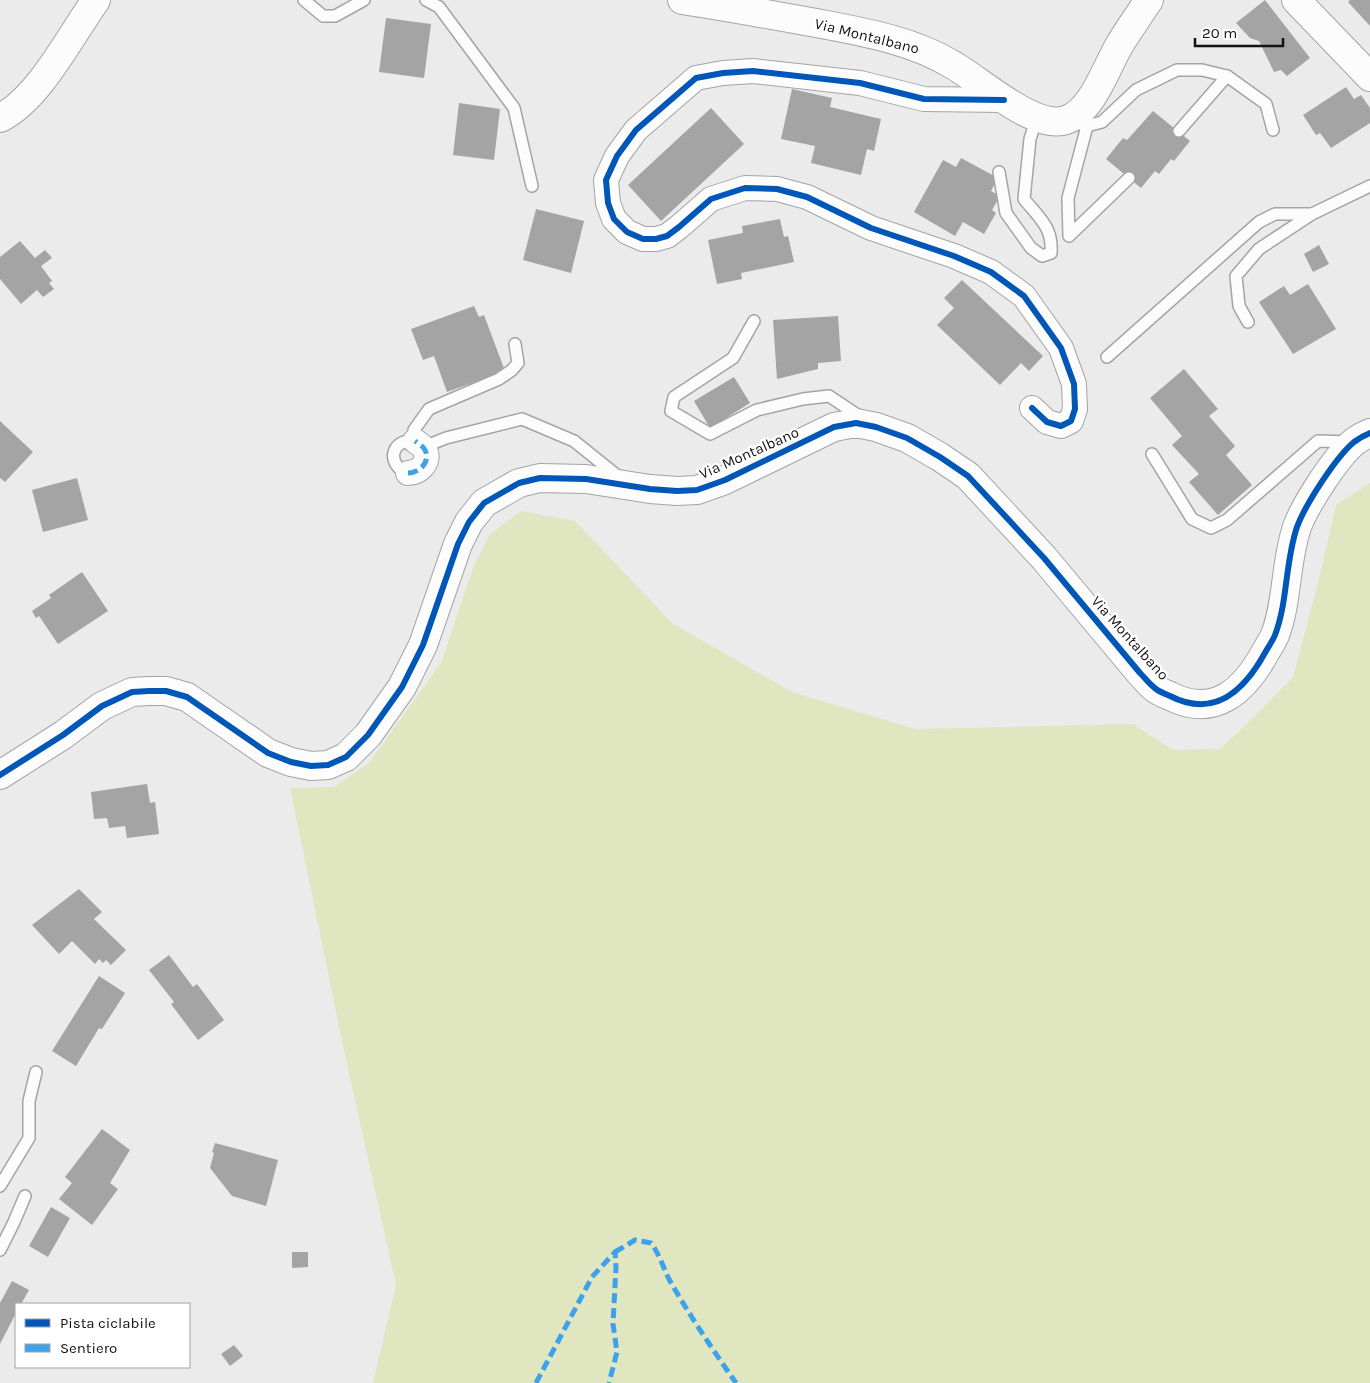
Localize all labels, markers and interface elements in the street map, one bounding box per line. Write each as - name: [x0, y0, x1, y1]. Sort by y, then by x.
- street label: Via Montalbano: [813, 14, 921, 58]
- scale bar: [1195, 15, 1282, 47]
- text: 20 m: [1202, 24, 1237, 42]
- street label: Via Montalbano: [696, 423, 802, 483]
- street label: Via Montalbano: [1087, 592, 1173, 684]
- legend: [15, 1303, 190, 1368]
- text: Pista ciclabile: [60, 1314, 156, 1332]
- text: Sentiero: [60, 1339, 117, 1357]

